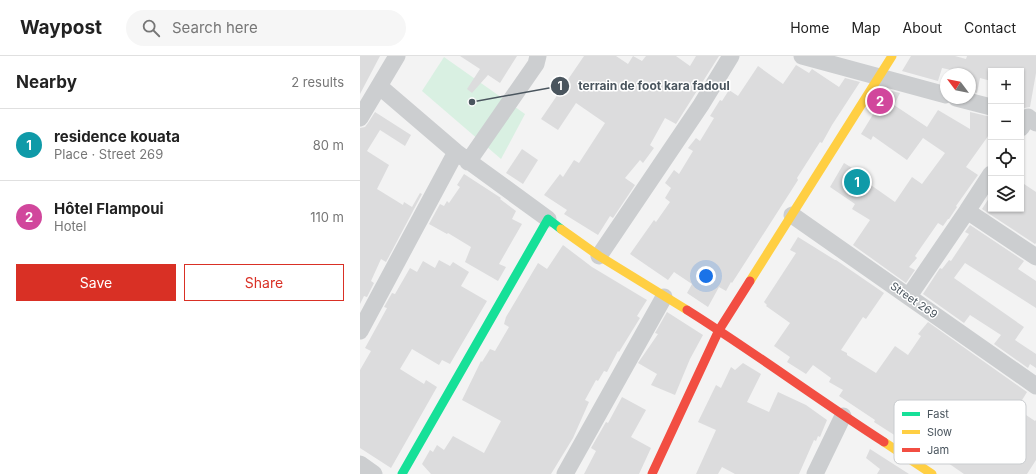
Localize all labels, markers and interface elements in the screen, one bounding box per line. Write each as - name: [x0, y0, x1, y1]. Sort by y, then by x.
- search box: [126, 10, 406, 46]
- text: Waypost: [20, 16, 102, 39]
- icon: search: [140, 17, 162, 39]
- text: Search here: [172, 18, 258, 37]
- text: Home: [790, 19, 829, 36]
- text: Map: [851, 19, 881, 36]
- text: About: [903, 19, 942, 36]
- text: Contact: [964, 19, 1016, 36]
- north arrow: [940, 68, 976, 104]
- map controls: [988, 68, 1024, 212]
- button: +: [988, 68, 1024, 104]
- text: Nearby: [16, 72, 77, 92]
- text: 2 results: [291, 74, 344, 90]
- callout: terrain de foot kara fadoul: [550, 74, 737, 98]
- text: 1: [557, 78, 563, 93]
- text: terrain de foot kara fadoul: [578, 78, 730, 93]
- pin: 2: [867, 86, 893, 116]
- button: −: [988, 104, 1024, 140]
- text: residence kouata: [54, 127, 180, 146]
- text: 1: [26, 137, 32, 153]
- text: 80 m: [313, 137, 344, 153]
- button: locate: [988, 140, 1024, 176]
- text: Place · Street 269: [54, 146, 163, 162]
- pin: 1: [844, 167, 870, 197]
- button: layers: [988, 176, 1024, 212]
- text: Hôtel Flampoui: [54, 199, 164, 218]
- text: 2: [25, 209, 33, 225]
- text: 110 m: [310, 209, 344, 225]
- text: Hotel: [54, 218, 86, 234]
- button: Save: [16, 264, 176, 301]
- button: Share: [184, 264, 344, 301]
- your location: [696, 266, 716, 286]
- street label: Street 269: [888, 279, 940, 321]
- legend: [894, 400, 1026, 464]
- text: Fast: [927, 407, 949, 421]
- text: Slow: [927, 425, 952, 439]
- text: Jam: [927, 443, 949, 457]

